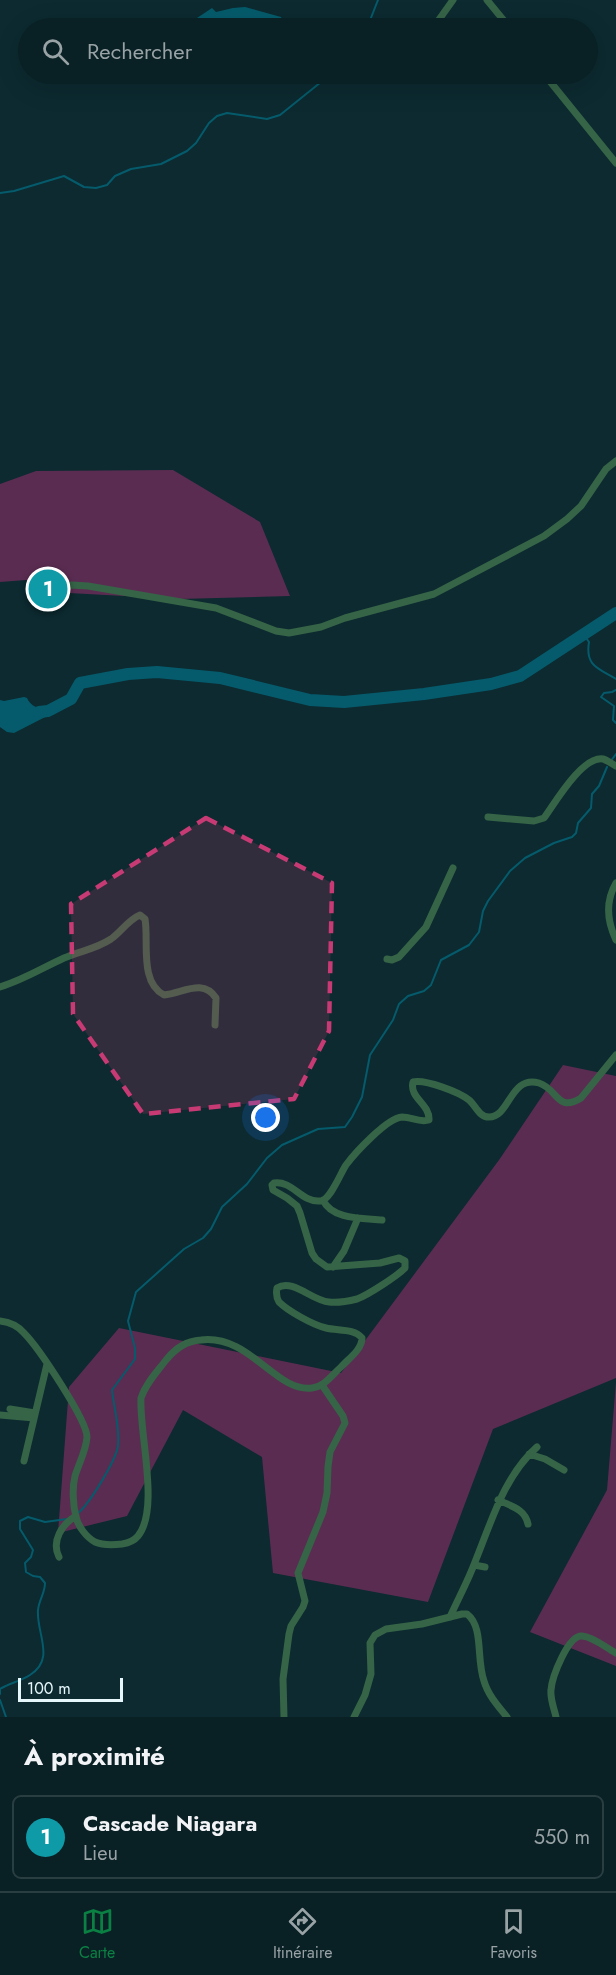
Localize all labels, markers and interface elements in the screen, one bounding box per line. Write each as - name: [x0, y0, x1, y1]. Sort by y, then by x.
- search box: [18, 18, 598, 84]
- icon: search: [39, 35, 72, 68]
- text: Rechercher: [87, 35, 192, 67]
- pin: 1: [28, 566, 68, 612]
- your location: [251, 1103, 280, 1132]
- scale bar: [18, 1675, 123, 1702]
- text: 100 m: [27, 1677, 71, 1700]
- text: À proximité: [24, 1737, 165, 1775]
- text: Cascade Niagara: [83, 1807, 257, 1839]
- text: 1: [40, 1823, 51, 1852]
- text: 550 m: [534, 1823, 590, 1852]
- text: Lieu: [83, 1839, 118, 1868]
- tab: Carte: [79, 1905, 115, 1964]
- tab: Itinéraire: [273, 1905, 332, 1964]
- tab: Favoris: [490, 1905, 537, 1964]

